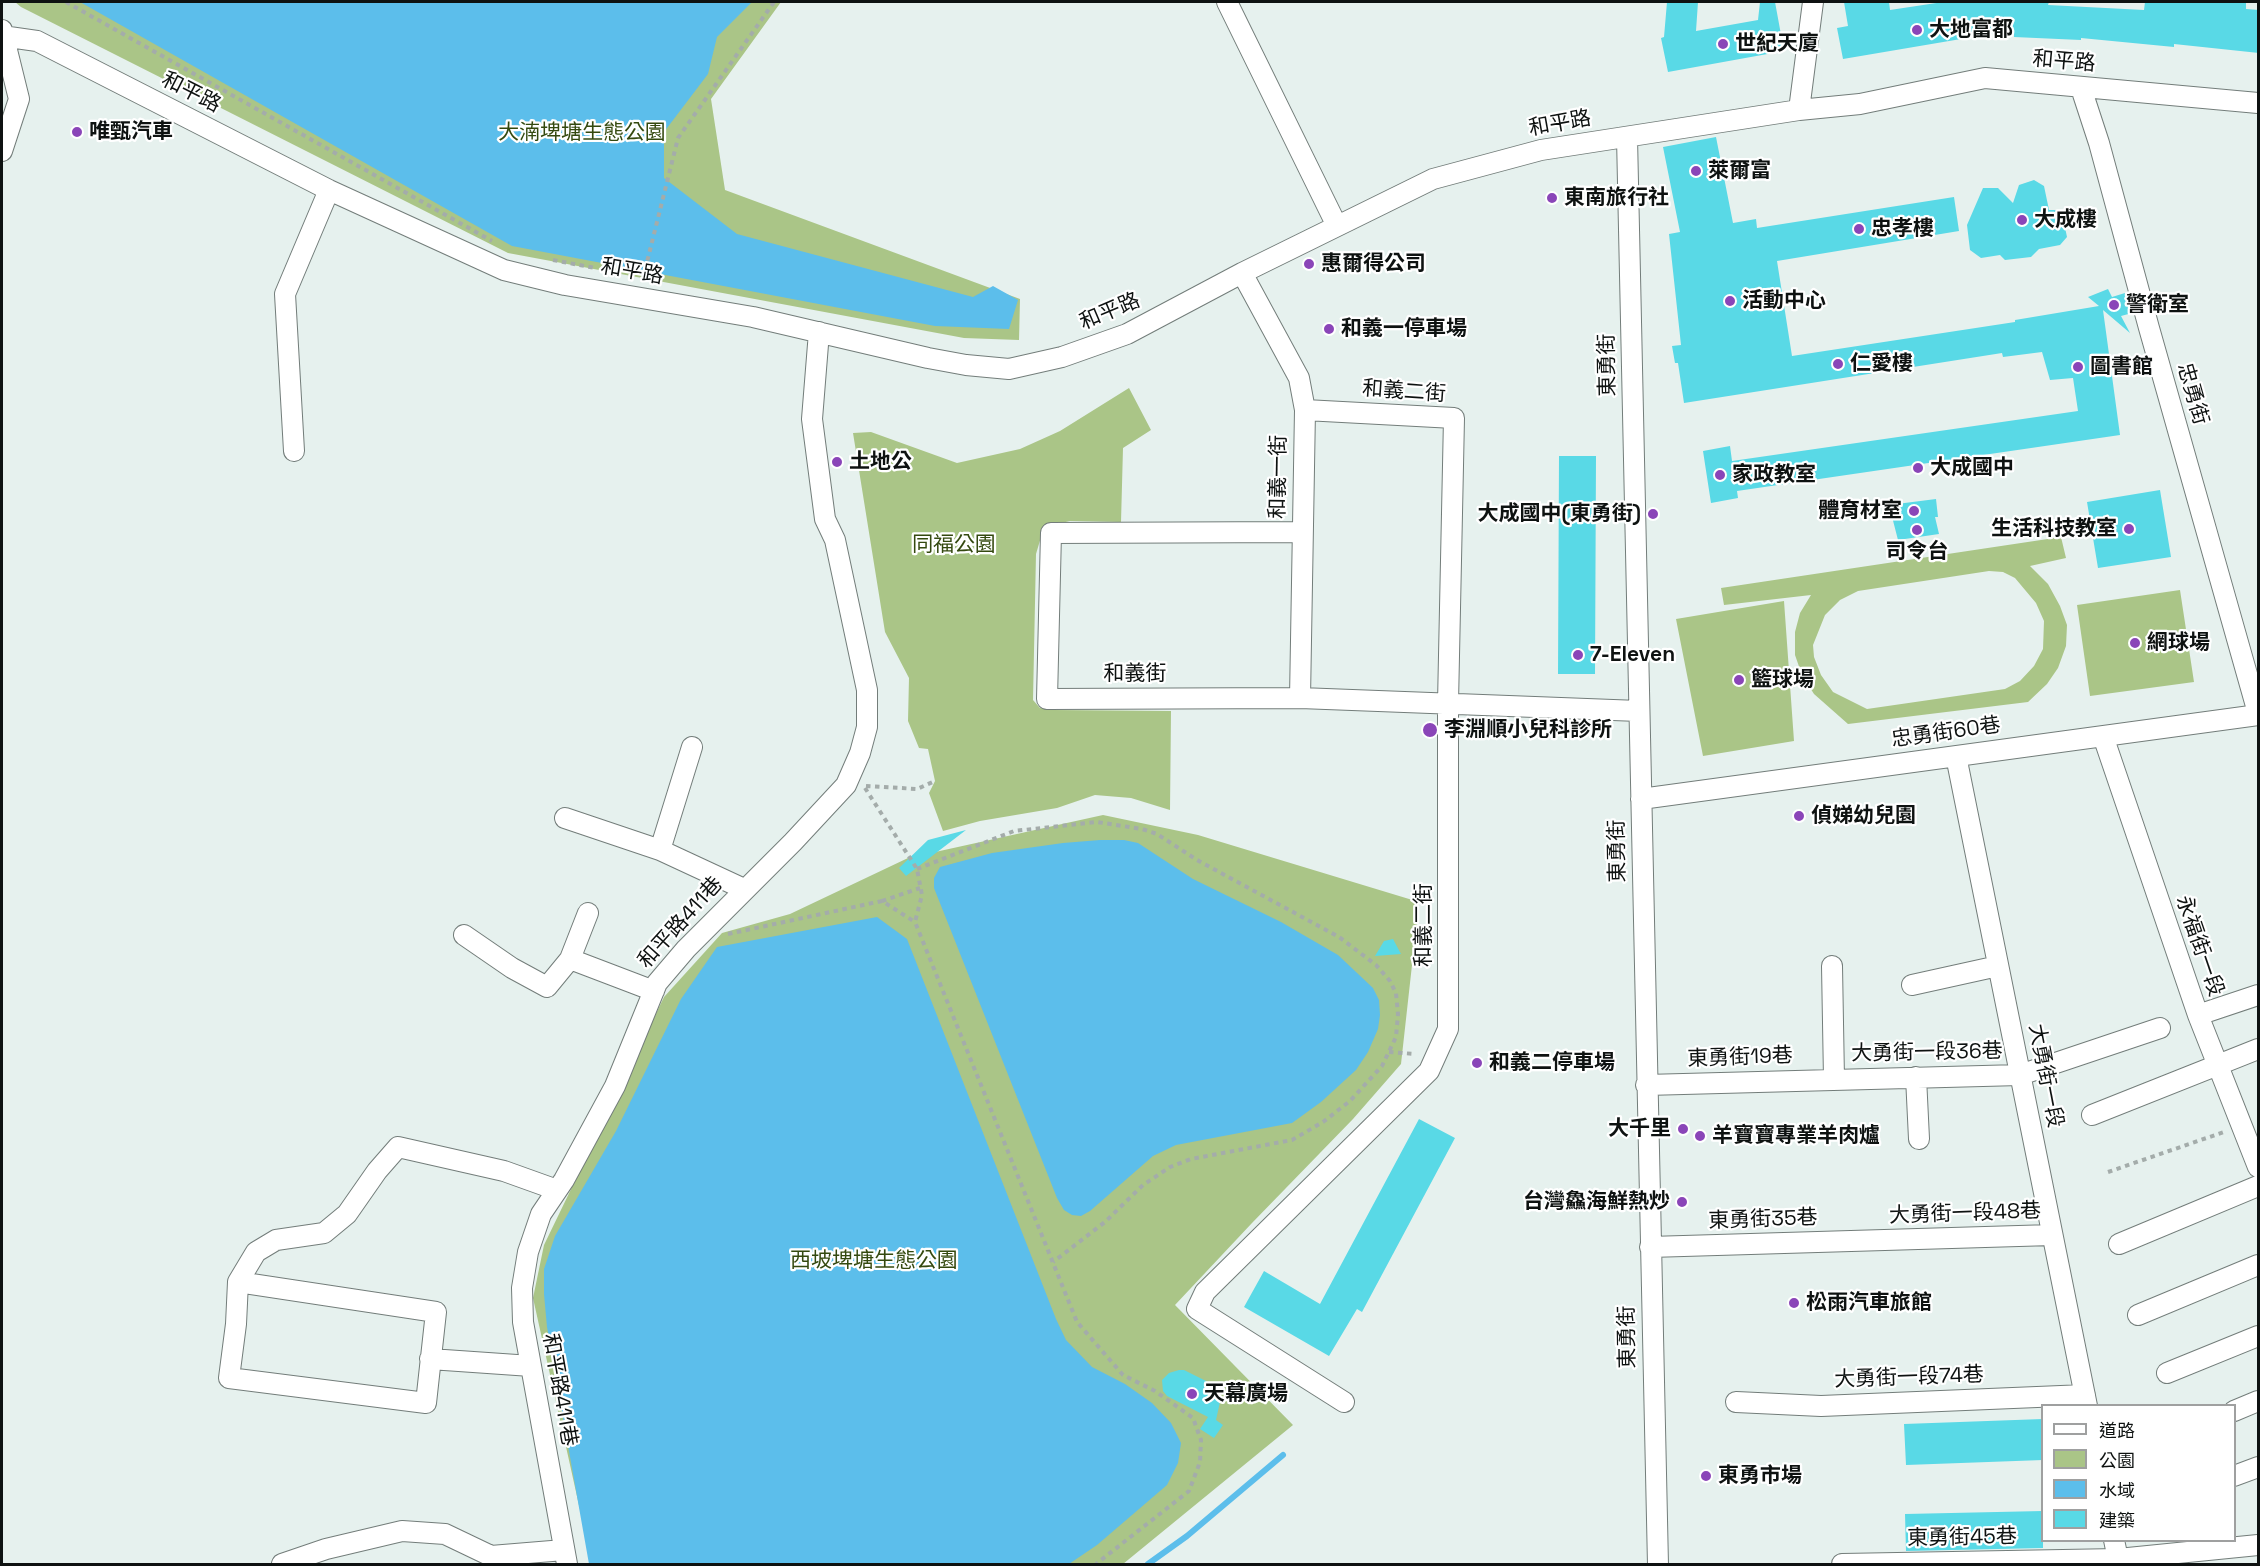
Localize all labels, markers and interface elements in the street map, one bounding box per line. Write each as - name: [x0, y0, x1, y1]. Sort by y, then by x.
- place label: 大地富都: [1929, 17, 2013, 43]
- marker: 大地富都: [1910, 23, 1924, 37]
- place label: 世紀天廈: [1735, 31, 1819, 57]
- marker: 世紀天廈: [1716, 37, 1730, 51]
- street label: 和平路: [2032, 47, 2096, 77]
- street label: 和平路: [157, 67, 225, 119]
- street label: 和平路: [1527, 106, 1593, 142]
- place label: 唯甄汽車: [89, 119, 173, 145]
- park label: 大湳埤塘生態公園: [498, 120, 666, 146]
- marker: 唯甄汽車: [70, 125, 84, 139]
- place label: 萊爾富: [1708, 158, 1771, 184]
- marker: 萊爾富: [1689, 164, 1703, 178]
- place label: 東南旅行社: [1564, 185, 1669, 211]
- marker: 東南旅行社: [1545, 191, 1559, 205]
- place label: 大成樓: [2034, 207, 2097, 233]
- marker: 大成樓: [2015, 213, 2029, 227]
- place label: 忠孝樓: [1871, 216, 1934, 242]
- marker: 忠孝樓: [1852, 222, 1866, 236]
- place label: 惠爾得公司: [1321, 251, 1426, 277]
- street label: 和平路: [599, 254, 665, 290]
- marker: 惠爾得公司: [1302, 257, 1316, 271]
- street label: 和平路: [1076, 288, 1144, 336]
- place label: 活動中心: [1742, 288, 1826, 314]
- place label: 警衛室: [2126, 292, 2189, 318]
- marker: 活動中心: [1723, 294, 1737, 308]
- marker: 警衛室: [2107, 298, 2121, 312]
- place label: 和義一停車場: [1341, 316, 1467, 342]
- marker: 和義一停車場: [1322, 322, 1336, 336]
- street label: 東勇街: [1595, 333, 1621, 397]
- place label: 仁愛樓: [1850, 351, 1913, 377]
- place label: 圖書館: [2090, 354, 2153, 380]
- marker: 仁愛樓: [1831, 357, 1845, 371]
- marker: 圖書館: [2071, 360, 2085, 374]
- street label: 忠勇街: [2171, 360, 2213, 428]
- street label: 和義二街: [1361, 377, 1447, 407]
- street label: 和義一街: [1266, 435, 1292, 519]
- place label: 土地公: [849, 449, 912, 475]
- marker: 土地公: [830, 455, 844, 469]
- place label: 大成國中: [1930, 455, 2014, 481]
- marker: 大成國中: [1911, 461, 1925, 475]
- place label: 家政教室: [1732, 462, 1816, 488]
- marker: 家政教室: [1713, 468, 1727, 482]
- place label: 體育材室: [1818, 498, 1902, 524]
- place label: 大成國中(東勇街): [1477, 501, 1641, 527]
- marker: 體育材室: [1907, 504, 1921, 518]
- marker: 大成國中(東勇街): [1646, 507, 1660, 521]
- place label: 生活科技教室: [1991, 516, 2117, 542]
- marker: 生活科技教室: [2122, 522, 2136, 536]
- marker: 司令台: [1910, 523, 1924, 537]
- park label: 同福公園: [912, 532, 996, 558]
- place label: 司令台: [1886, 539, 1948, 565]
- place label: 網球場: [2147, 630, 2210, 656]
- marker: 網球場: [2128, 636, 2142, 650]
- place label: 7-Eleven: [1590, 642, 1675, 668]
- marker: 7-Eleven: [1571, 648, 1585, 662]
- street label: 和義街: [1104, 661, 1166, 687]
- place label: 籃球場: [1751, 667, 1814, 693]
- marker: 籃球場: [1732, 673, 1746, 687]
- street label: 忠勇街60巷: [1890, 713, 2002, 753]
- place label: 李淵順小兒科診所: [1444, 717, 1612, 743]
- marker: 李淵順小兒科診所: [1421, 721, 1439, 739]
- place label: 偵娣幼兒園: [1811, 803, 1916, 829]
- marker: 偵娣幼兒園: [1792, 809, 1806, 823]
- street label: 東勇街: [1605, 819, 1631, 883]
- street label: 和平路411巷: [633, 872, 729, 974]
- street label: 和義二街: [1411, 883, 1437, 967]
- street label: 永福街一段: [2170, 892, 2228, 1000]
- street label: 大勇街一段: [2023, 1022, 2067, 1130]
- street label: 大勇街一段36巷: [1851, 1039, 2003, 1067]
- street label: 東勇街19巷: [1687, 1044, 1793, 1072]
- place label: 和義二停車場: [1489, 1050, 1615, 1076]
- marker: 和義二停車場: [1470, 1056, 1484, 1070]
- place label: 大千里: [1608, 1116, 1671, 1142]
- marker: 大千里: [1676, 1122, 1690, 1136]
- place label: 羊寶寶專業羊肉爐: [1712, 1123, 1880, 1149]
- marker: 羊寶寶專業羊肉爐: [1693, 1129, 1707, 1143]
- place label: 台灣鱻海鮮熱炒: [1523, 1189, 1670, 1215]
- marker: 台灣鱻海鮮熱炒: [1675, 1195, 1689, 1209]
- street label: 大勇街一段48巷: [1889, 1199, 2041, 1229]
- street label: 東勇街35巷: [1708, 1206, 1818, 1234]
- park label: 西坡埤塘生態公園: [790, 1248, 958, 1274]
- place label: 松雨汽車旅館: [1806, 1290, 1932, 1316]
- marker: 松雨汽車旅館: [1787, 1296, 1801, 1310]
- street label: 東勇街: [1615, 1305, 1641, 1369]
- street label: 和平路411巷: [537, 1332, 581, 1448]
- street label: 大勇街一段74巷: [1834, 1363, 1984, 1393]
- place label: 天幕廣場: [1204, 1381, 1288, 1407]
- marker: 天幕廣場: [1185, 1387, 1199, 1401]
- legend: [2041, 1404, 2236, 1542]
- text: 道路: [2099, 1419, 2135, 1442]
- text: 公園: [2099, 1449, 2135, 1472]
- place label: 東勇市場: [1718, 1463, 1802, 1489]
- marker: 東勇市場: [1699, 1469, 1713, 1483]
- text: 水域: [2099, 1479, 2135, 1502]
- text: 建築: [2099, 1509, 2135, 1532]
- street label: 東勇街45巷: [1907, 1524, 2017, 1552]

